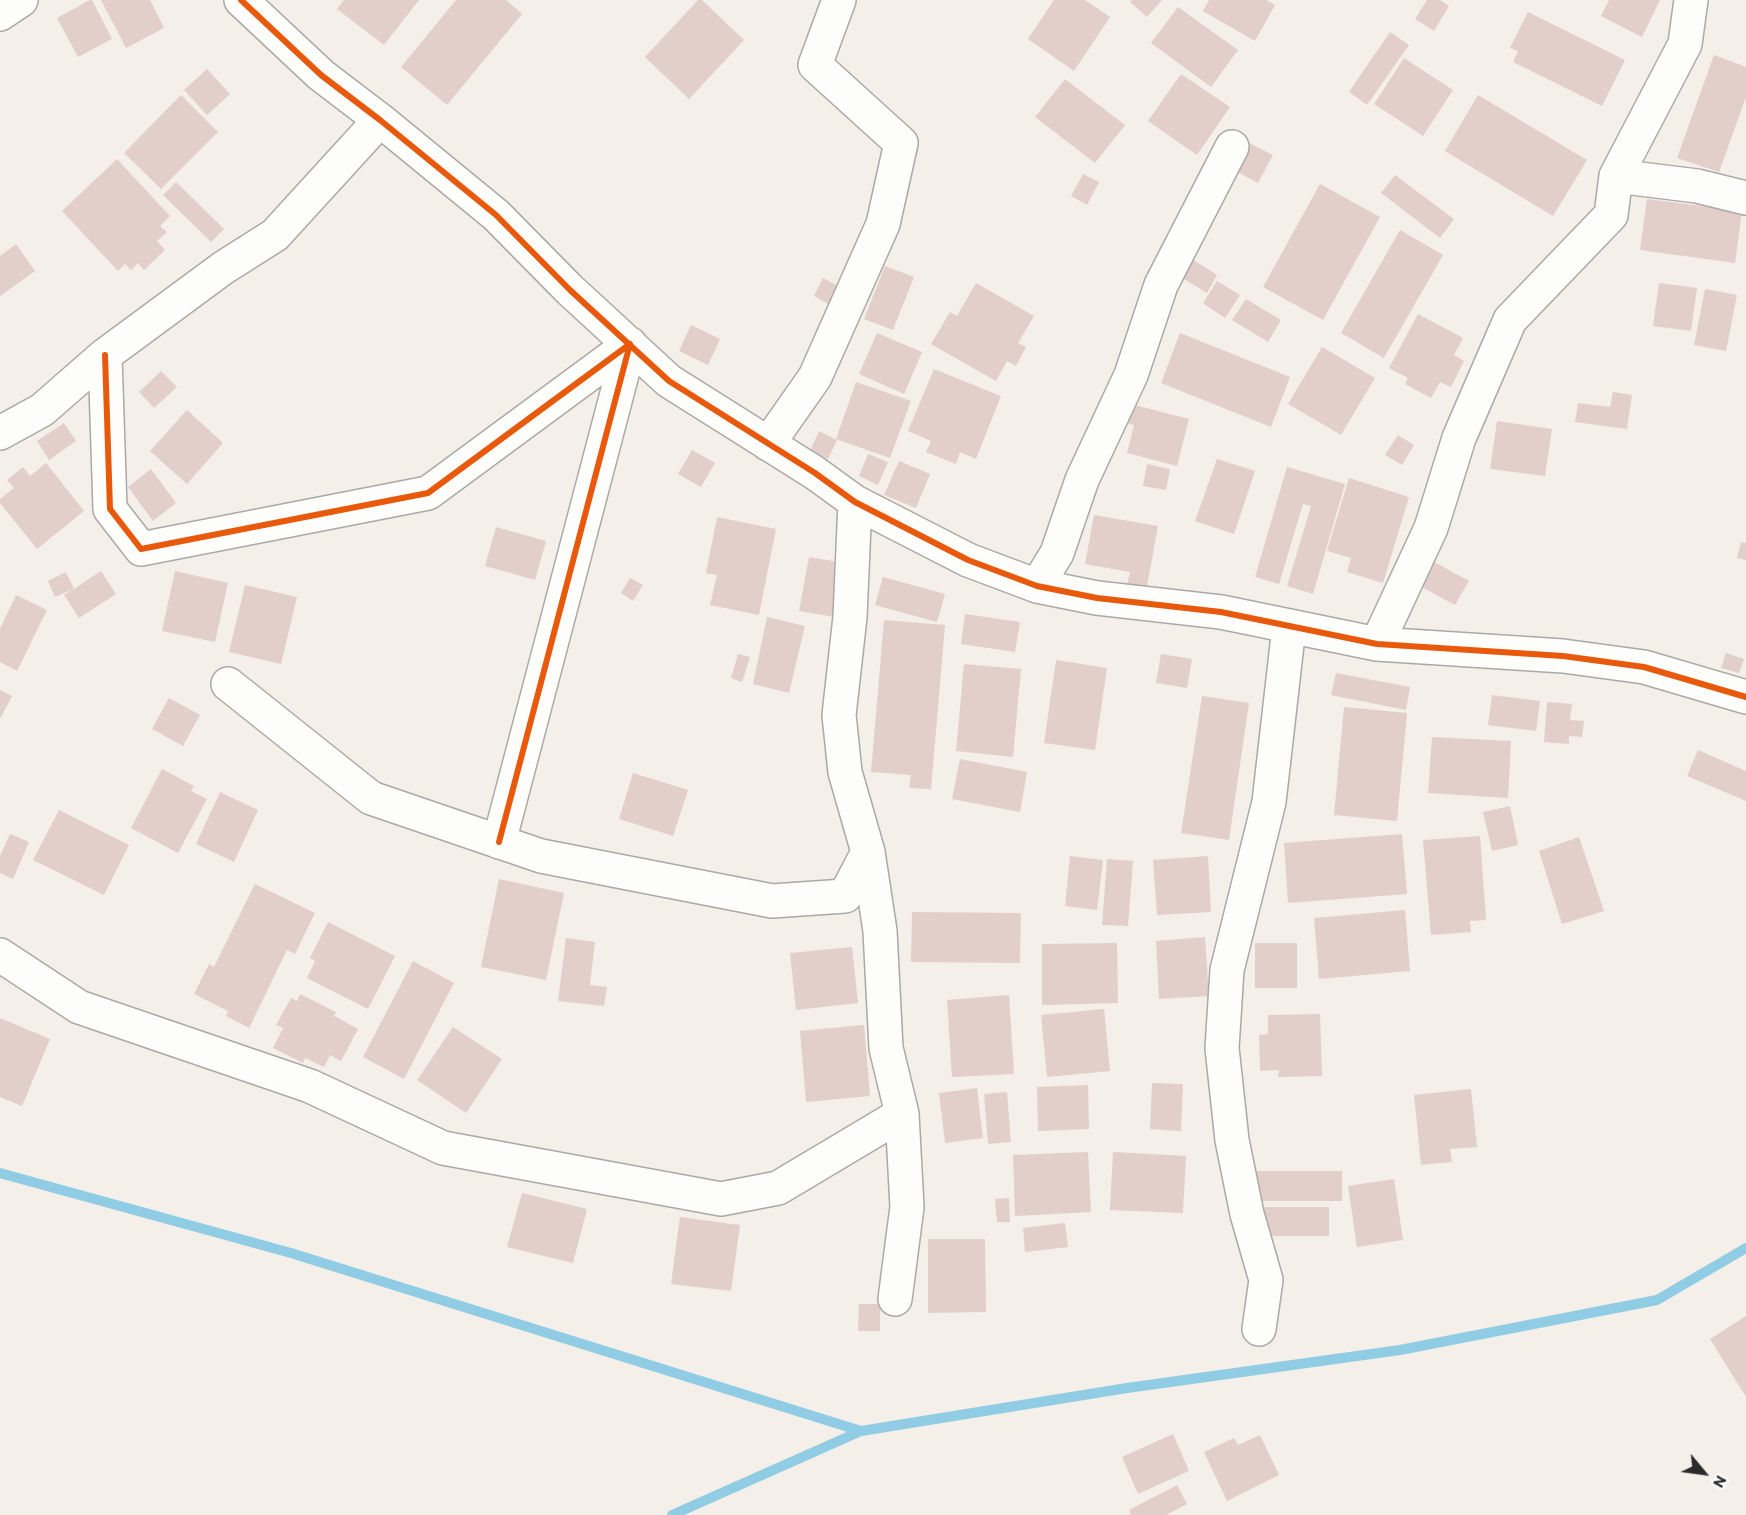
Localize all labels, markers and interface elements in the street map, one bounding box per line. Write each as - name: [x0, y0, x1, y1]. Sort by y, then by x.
- north arrow: [1674, 1443, 1734, 1503]
- text: N: [1709, 1473, 1731, 1491]

